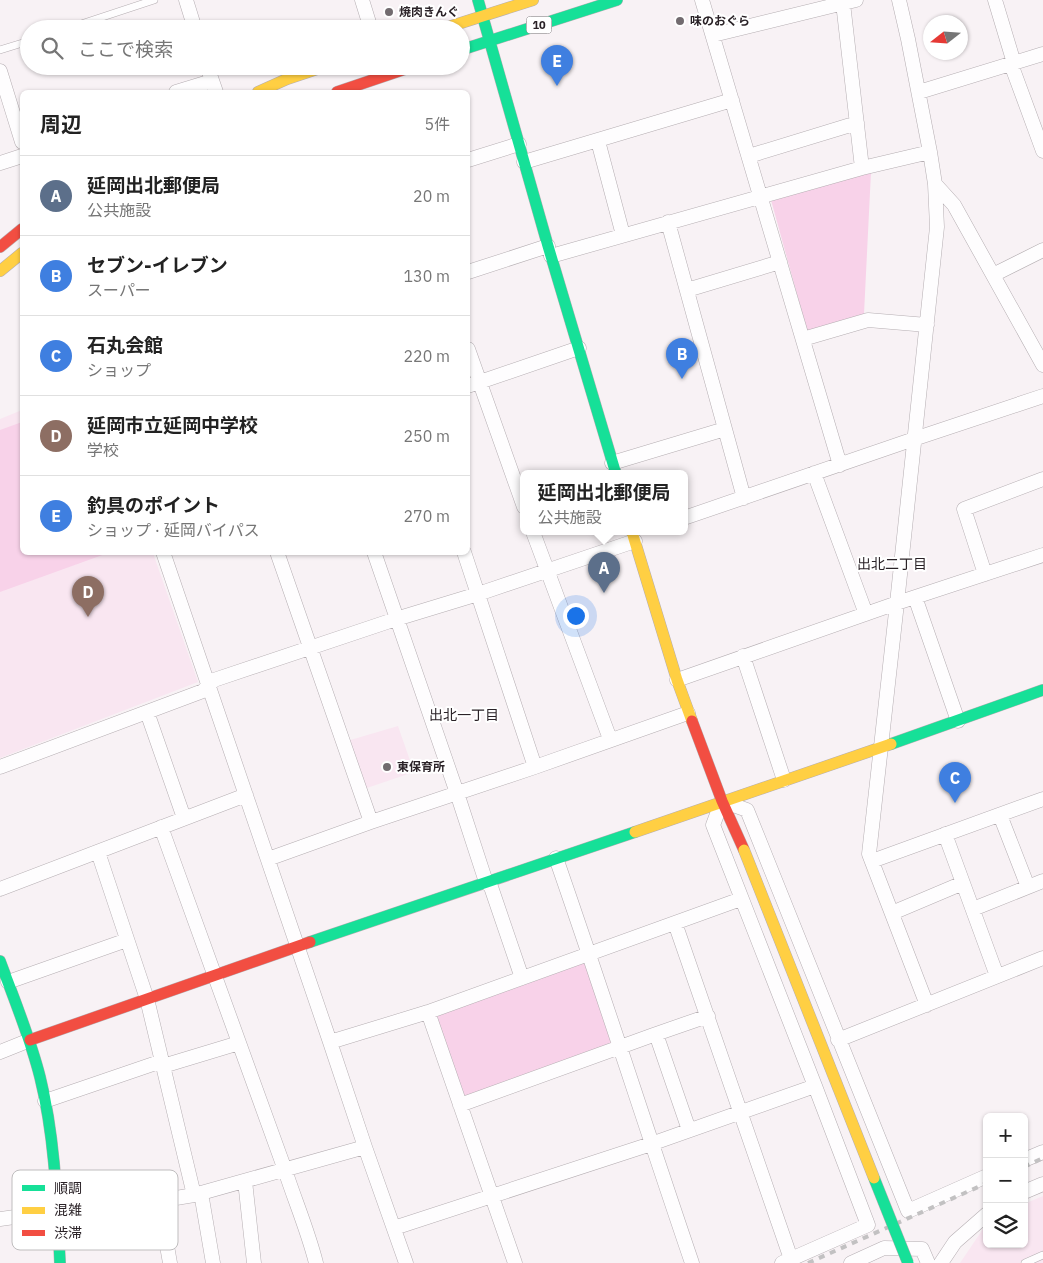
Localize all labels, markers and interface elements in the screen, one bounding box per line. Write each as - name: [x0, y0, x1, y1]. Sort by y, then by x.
- place label: 焼肉きんぐ: [399, 4, 459, 19]
- marker: 焼肉きんぐ: [383, 6, 395, 18]
- place label: 味のおぐら: [690, 13, 750, 28]
- marker: 味のおぐら: [674, 15, 686, 27]
- north arrow: [923, 15, 968, 60]
- road number: 10: [526, 16, 552, 34]
- search box: [20, 20, 470, 75]
- icon: search: [38, 34, 66, 62]
- text: ここで検索: [78, 37, 173, 61]
- pin: E: [541, 45, 573, 86]
- text: 周辺: [40, 110, 82, 138]
- text: 5件: [424, 114, 450, 134]
- text: 延岡出北郵便局: [87, 173, 220, 197]
- text: A: [51, 186, 61, 206]
- text: 20 m: [413, 186, 450, 206]
- text: 公共施設: [87, 200, 151, 220]
- text: セブン-イレブン: [87, 253, 228, 277]
- text: B: [51, 266, 61, 286]
- text: 130 m: [403, 266, 450, 286]
- text: スーパー: [87, 280, 151, 300]
- text: 石丸会館: [87, 333, 163, 357]
- pin: B: [666, 338, 698, 379]
- text: C: [51, 346, 61, 366]
- text: 220 m: [403, 346, 450, 366]
- text: ショップ: [87, 360, 151, 380]
- text: 延岡市立延岡中学校: [87, 413, 258, 437]
- text: D: [50, 426, 62, 446]
- text: 250 m: [403, 426, 450, 446]
- text: 学校: [87, 440, 119, 460]
- popup: [520, 470, 688, 535]
- text: 延岡出北郵便局: [537, 480, 671, 504]
- text: 釣具のポイント: [87, 493, 220, 517]
- text: E: [51, 506, 61, 526]
- text: 270 m: [403, 506, 450, 526]
- text: 公共施設: [537, 507, 602, 527]
- text: ショップ · 延岡バイパス: [87, 520, 259, 540]
- pin: A: [588, 552, 620, 593]
- district label: 出北二丁目: [857, 555, 927, 573]
- pin: D: [72, 576, 104, 617]
- your location: [563, 603, 589, 629]
- district label: 出北一丁目: [429, 706, 499, 724]
- place label: 東保育所: [397, 759, 445, 774]
- marker: 東保育所: [381, 761, 393, 773]
- pin: C: [939, 762, 971, 803]
- map controls: [983, 1113, 1028, 1248]
- button: +: [983, 1113, 1028, 1158]
- button: −: [983, 1158, 1028, 1203]
- legend: [12, 1170, 178, 1250]
- text: 順調: [54, 1179, 82, 1197]
- text: 混雑: [54, 1201, 82, 1219]
- button: layers: [983, 1203, 1028, 1248]
- text: 渋滞: [54, 1224, 82, 1242]

